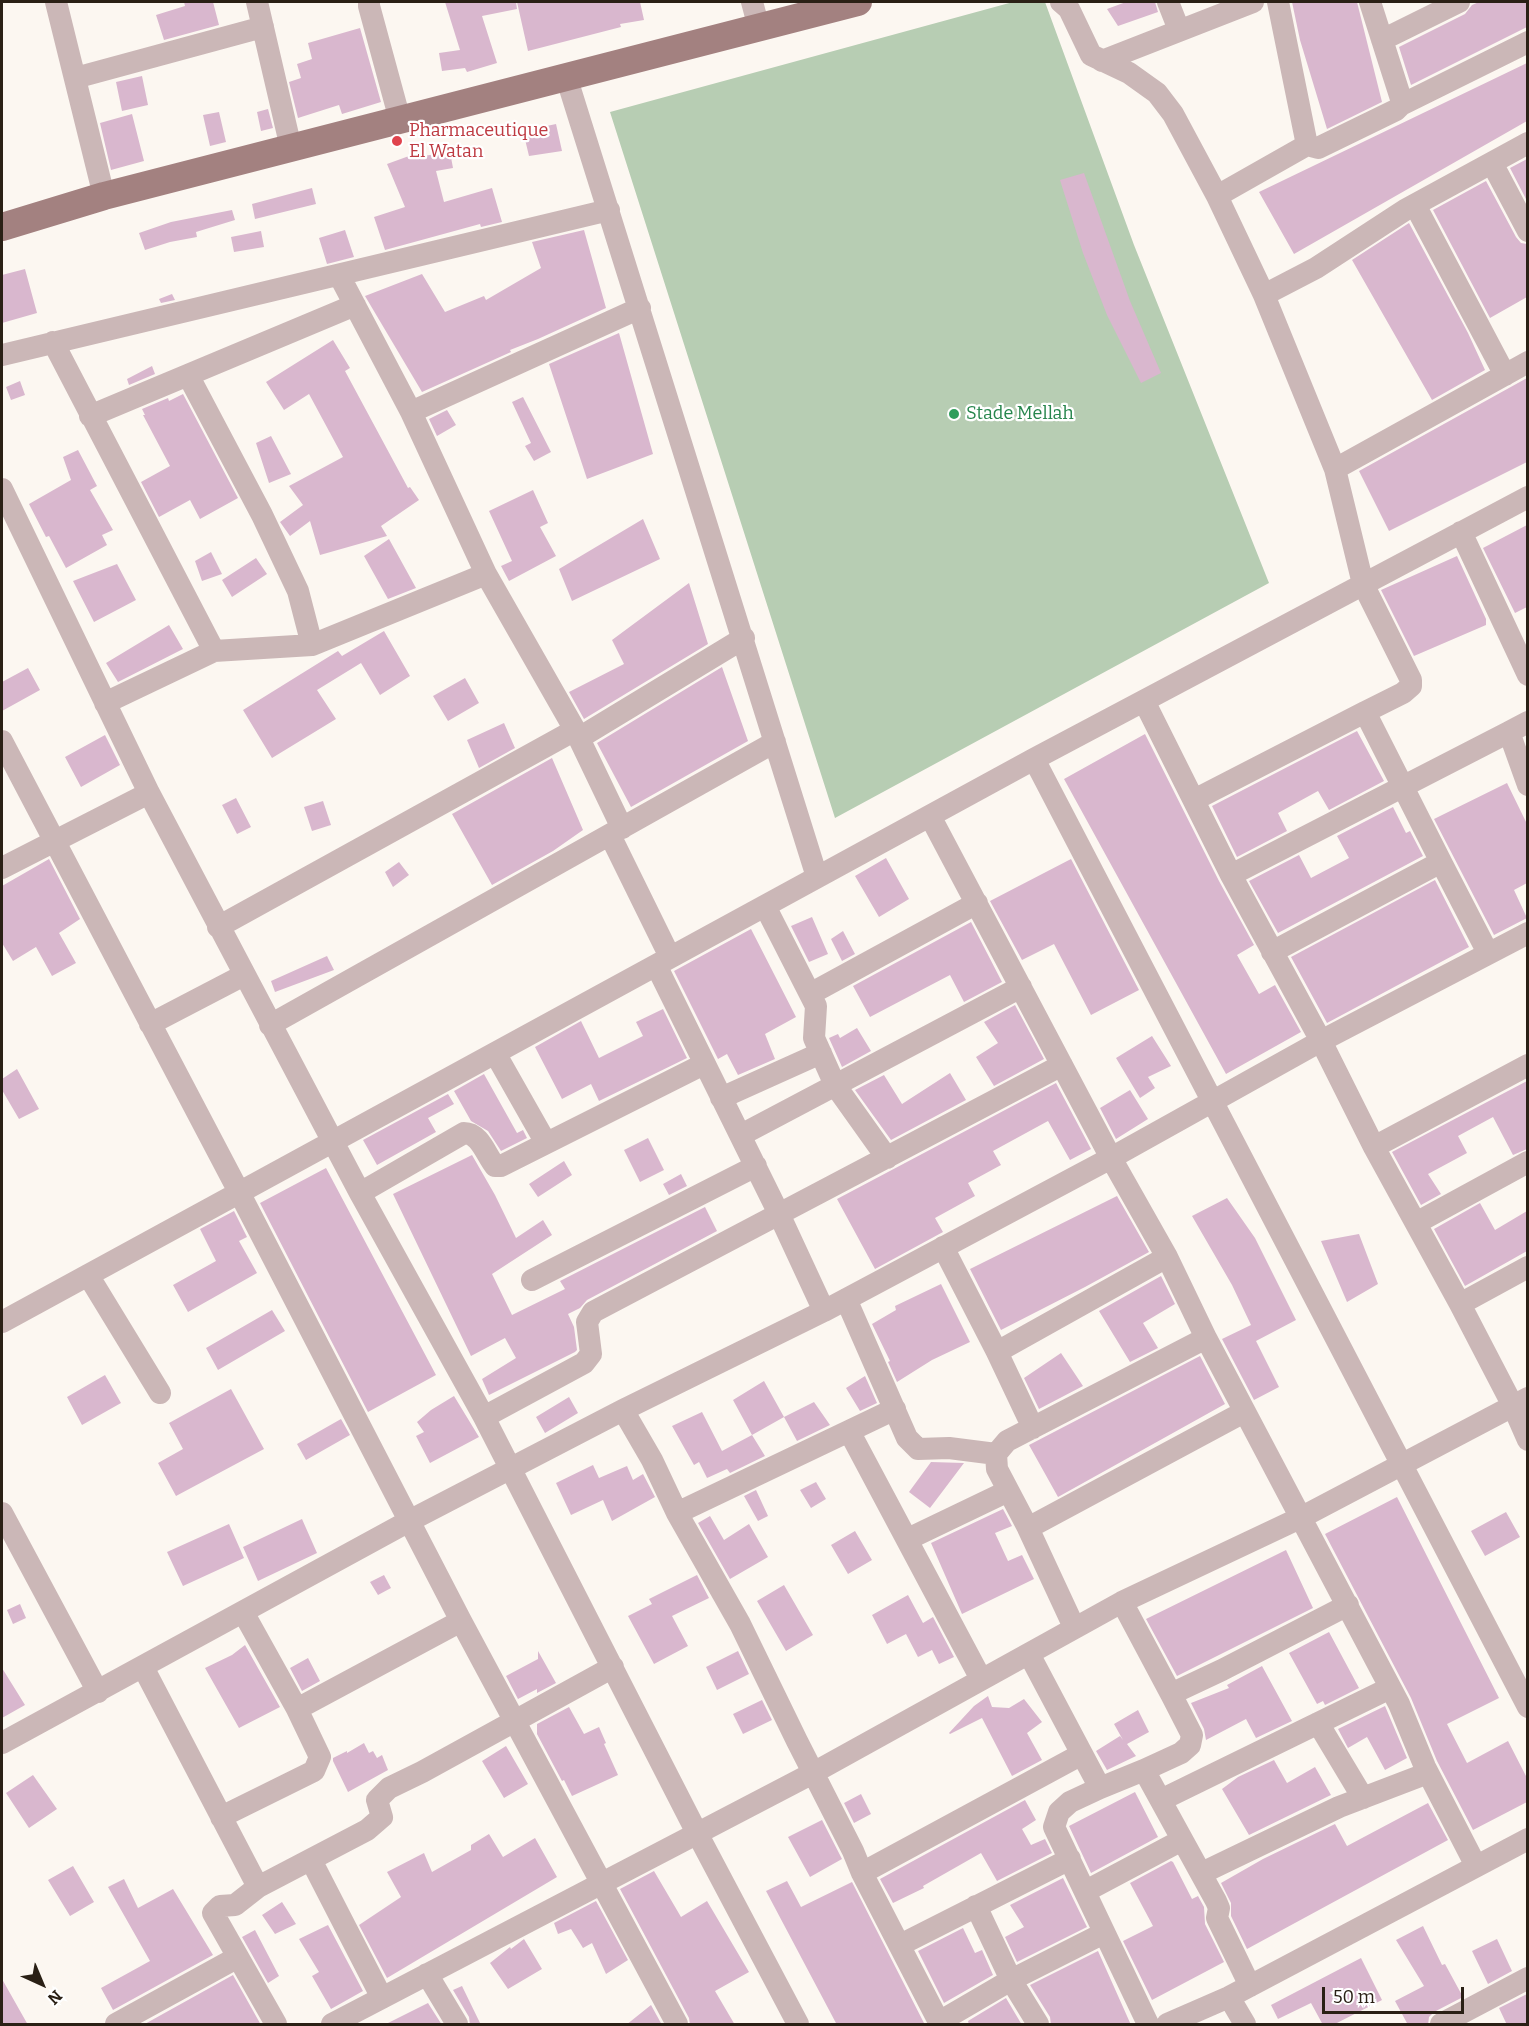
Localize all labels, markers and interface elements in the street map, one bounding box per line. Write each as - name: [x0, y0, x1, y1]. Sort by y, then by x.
- place label: Pharmaceutique El Watan: [409, 120, 548, 162]
- marker: Pharmaceutique El Watan: [390, 134, 404, 148]
- place label: Stade Mellah: [966, 403, 1074, 425]
- marker: Stade Mellah: [947, 407, 961, 421]
- north arrow: [12, 1954, 72, 2014]
- scale bar: [1325, 1975, 1468, 2013]
- text: N: [44, 1986, 66, 2008]
- text: 50 m: [1333, 1986, 1375, 2008]

